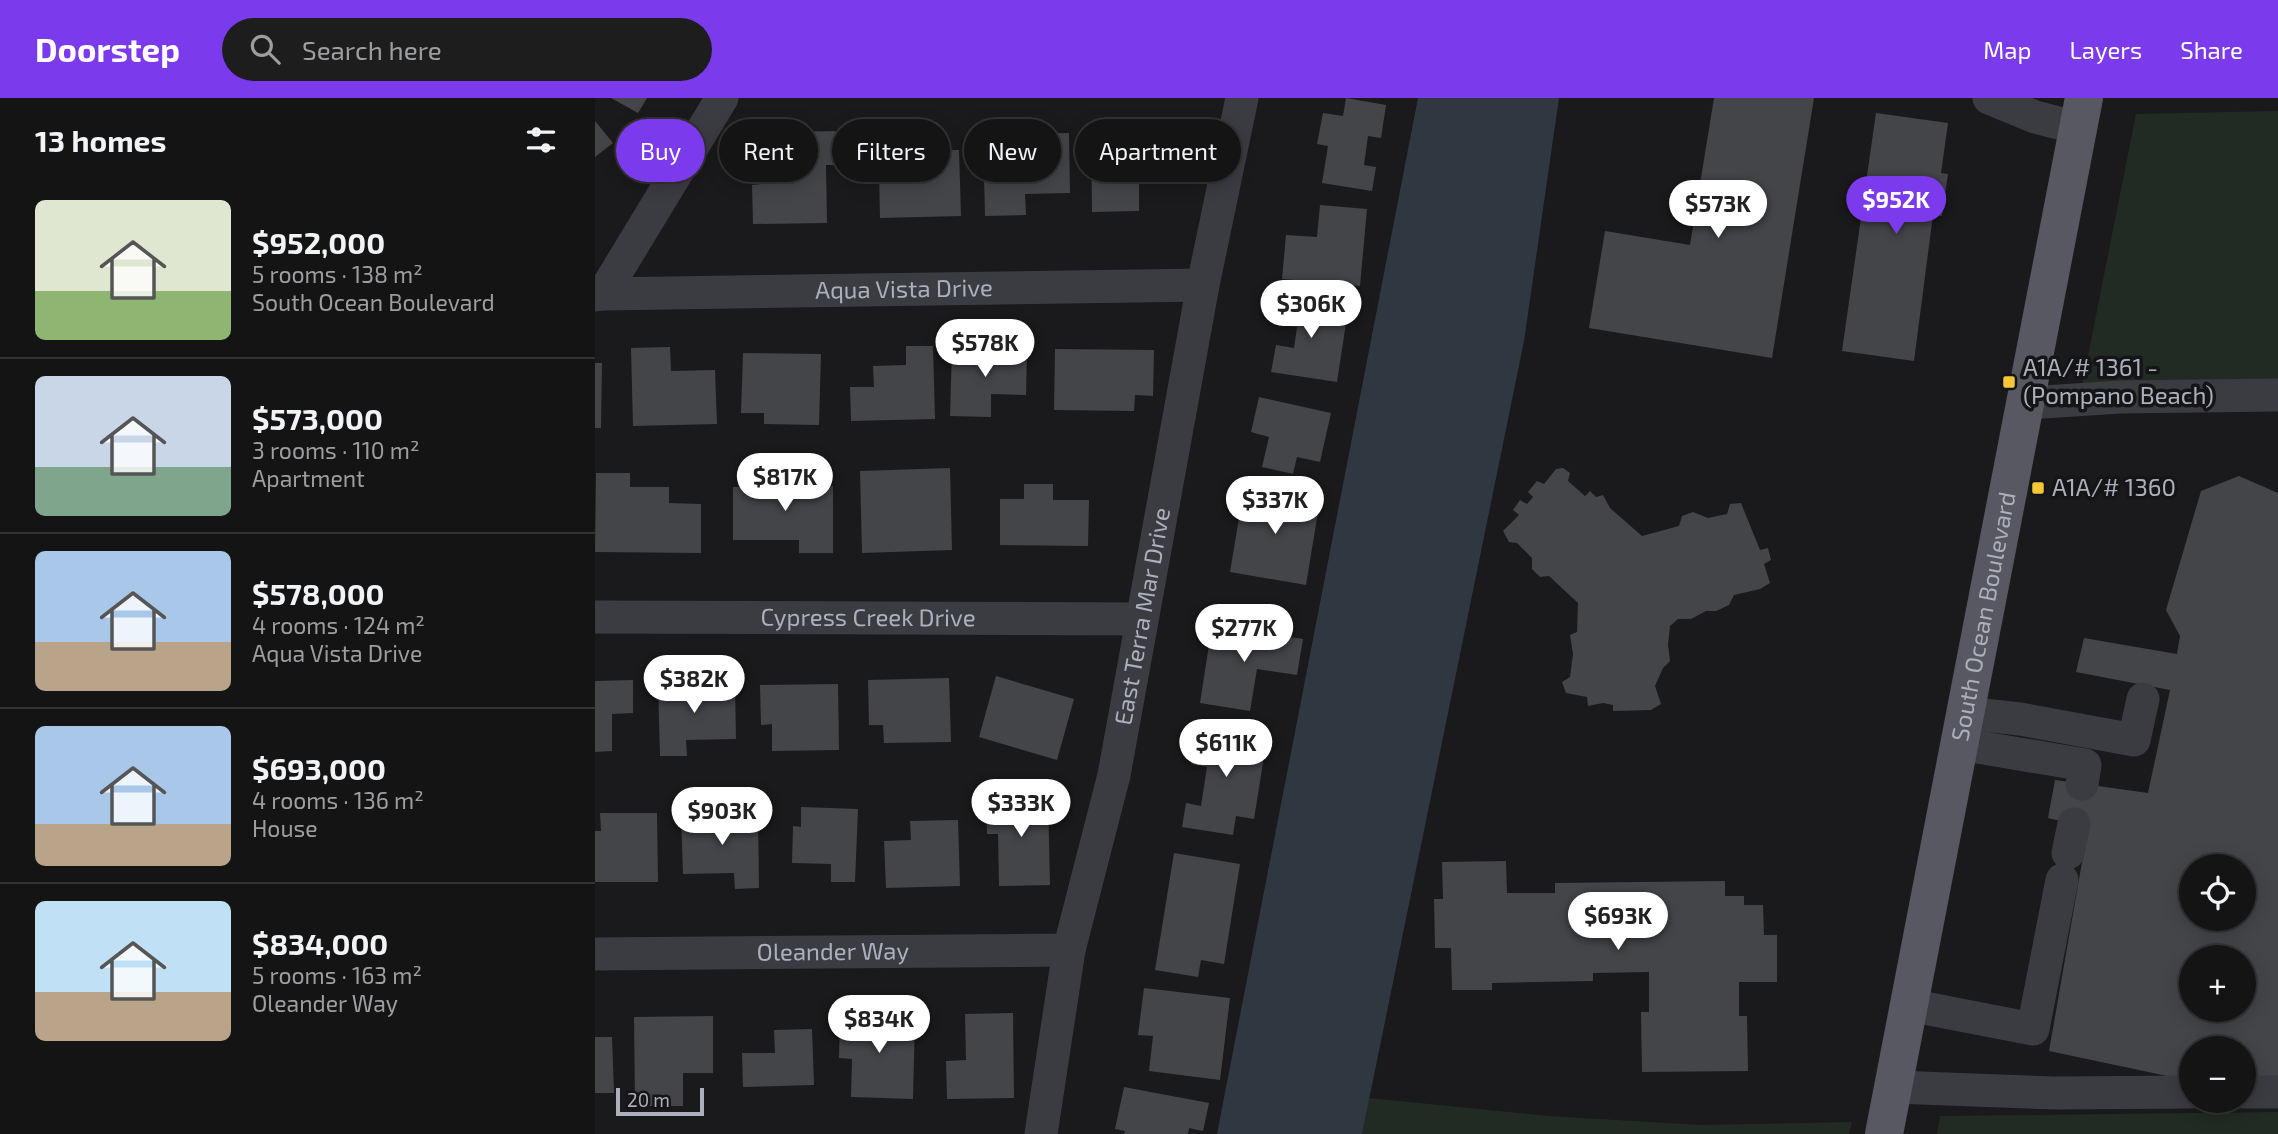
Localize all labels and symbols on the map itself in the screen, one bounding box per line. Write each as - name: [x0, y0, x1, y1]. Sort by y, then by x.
- pin: $952K: [1847, 176, 1945, 236]
- pin: $573K: [1669, 180, 1767, 240]
- street label: Aqua Vista Drive: [815, 272, 993, 304]
- pin: $306K: [1262, 280, 1360, 340]
- pin: $578K: [936, 320, 1034, 379]
- place label: A1A/# 1361 - (Pompano Beach): [2023, 352, 2214, 409]
- marker: A1A/# 1361 - (Pompano Beach): [2001, 374, 2017, 390]
- pin: $817K: [736, 454, 834, 513]
- place label: A1A/# 1360: [2052, 472, 2176, 501]
- pin: $337K: [1226, 476, 1324, 536]
- marker: A1A/# 1360: [2030, 480, 2046, 496]
- street label: South Ocean Boulevard: [1944, 489, 2021, 743]
- street label: East Terra Mar Drive: [1107, 505, 1175, 727]
- street label: Cypress Creek Drive: [760, 602, 976, 631]
- pin: $277K: [1195, 604, 1293, 664]
- pin: $382K: [645, 656, 743, 715]
- pin: $611K: [1177, 720, 1275, 779]
- pin: $333K: [972, 780, 1070, 839]
- pin: $903K: [673, 788, 771, 847]
- pin: $693K: [1569, 892, 1667, 952]
- street label: Oleander Way: [757, 935, 910, 966]
- pin: $834K: [830, 996, 928, 1055]
- scale bar: [616, 1085, 703, 1117]

